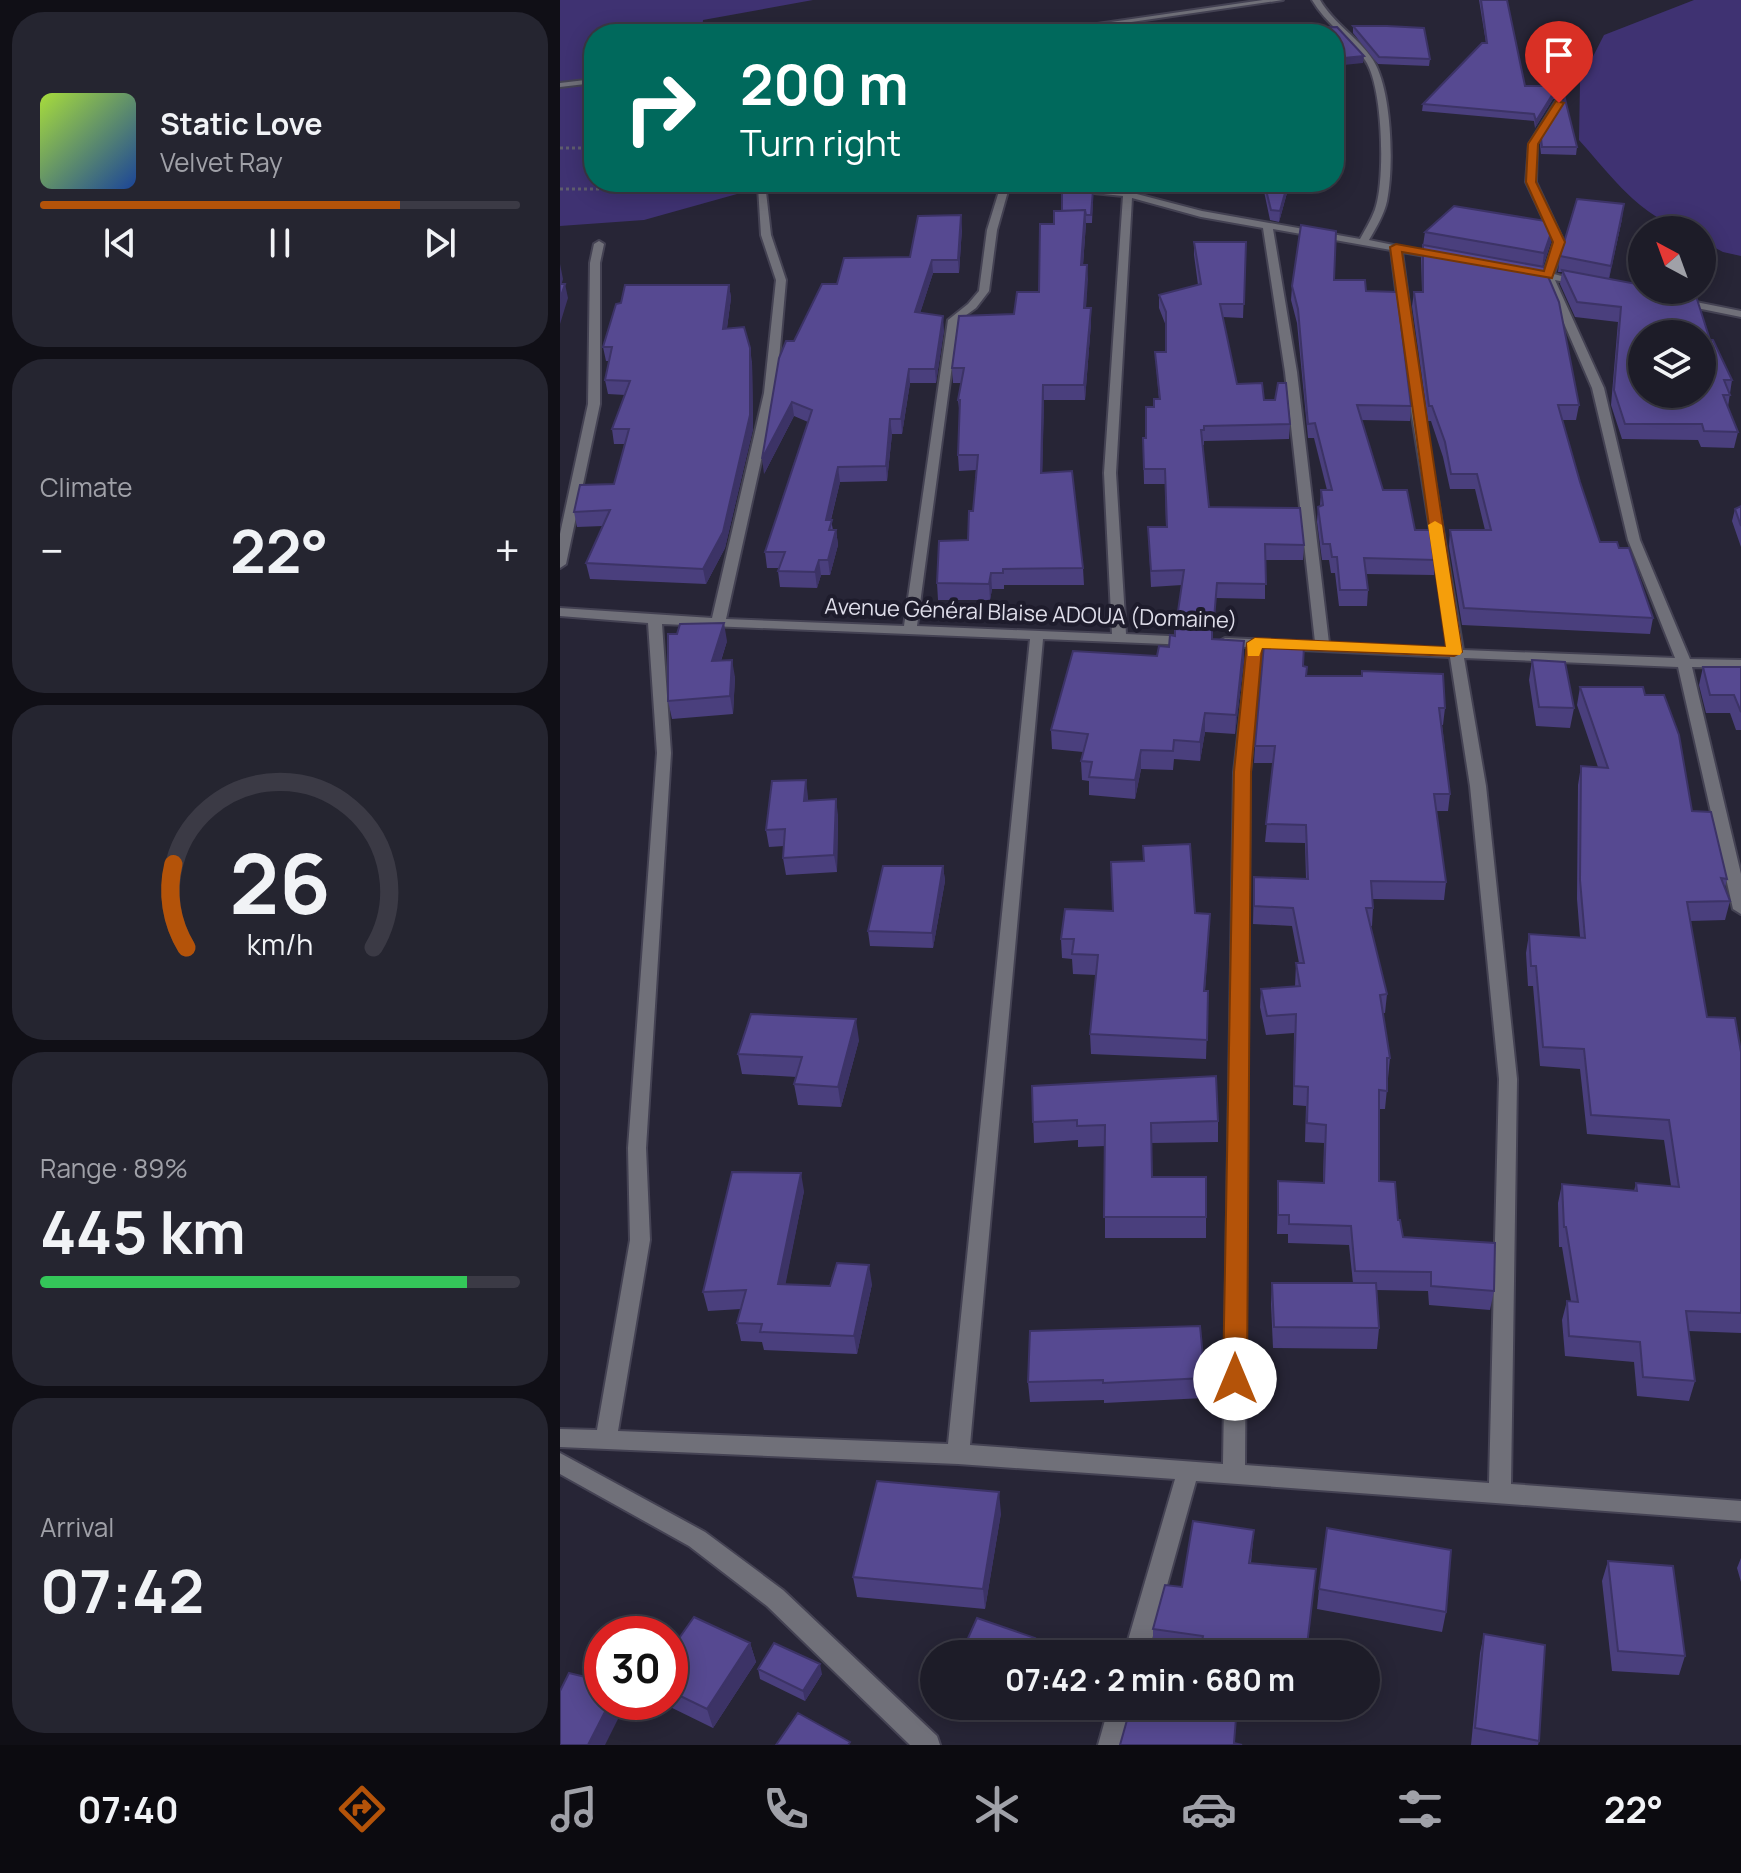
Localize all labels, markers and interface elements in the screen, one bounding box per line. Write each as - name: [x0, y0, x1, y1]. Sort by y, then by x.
- pin: [1525, 21, 1593, 103]
- icon: arrive: [1537, 33, 1581, 77]
- text: 200 m: [740, 45, 909, 122]
- icon: right: [608, 56, 712, 160]
- text: Static Love: [160, 103, 323, 144]
- text: Turn right: [740, 118, 901, 167]
- text: Velvet Ray: [160, 144, 283, 180]
- north arrow: [1628, 216, 1716, 304]
- map controls: [1628, 216, 1716, 408]
- icon: previous: [98, 221, 142, 265]
- icon: pause: [258, 221, 302, 265]
- icon: next: [418, 221, 462, 265]
- button: layers: [1628, 320, 1716, 408]
- text: Climate: [40, 469, 132, 505]
- text: 22°: [230, 509, 328, 591]
- text: −: [40, 520, 64, 580]
- text: +: [495, 520, 520, 580]
- street label: Avenue Général Blaise ADOUA (Domaine): [824, 591, 1238, 635]
- text: 26: [229, 825, 331, 939]
- text: km/h: [247, 926, 313, 965]
- text: Range · 89%: [40, 1150, 188, 1186]
- text: 445 km: [40, 1190, 246, 1272]
- position arrow: [1193, 1337, 1277, 1421]
- text: Arrival: [40, 1509, 114, 1545]
- text: 07:42: [40, 1549, 204, 1631]
- speed limit sign: 30: [584, 1616, 688, 1720]
- text: 07:42 · 2 min · 680 m: [1005, 1659, 1295, 1700]
- icon: directions: [334, 1781, 390, 1837]
- icon: music: [546, 1781, 602, 1837]
- icon: phone: [758, 1781, 814, 1837]
- icon: climate: [969, 1781, 1025, 1837]
- icon: car: [1181, 1781, 1237, 1837]
- icon: filters: [1392, 1781, 1448, 1837]
- text: 07:40: [78, 1785, 179, 1834]
- text: 22°: [1604, 1785, 1663, 1834]

